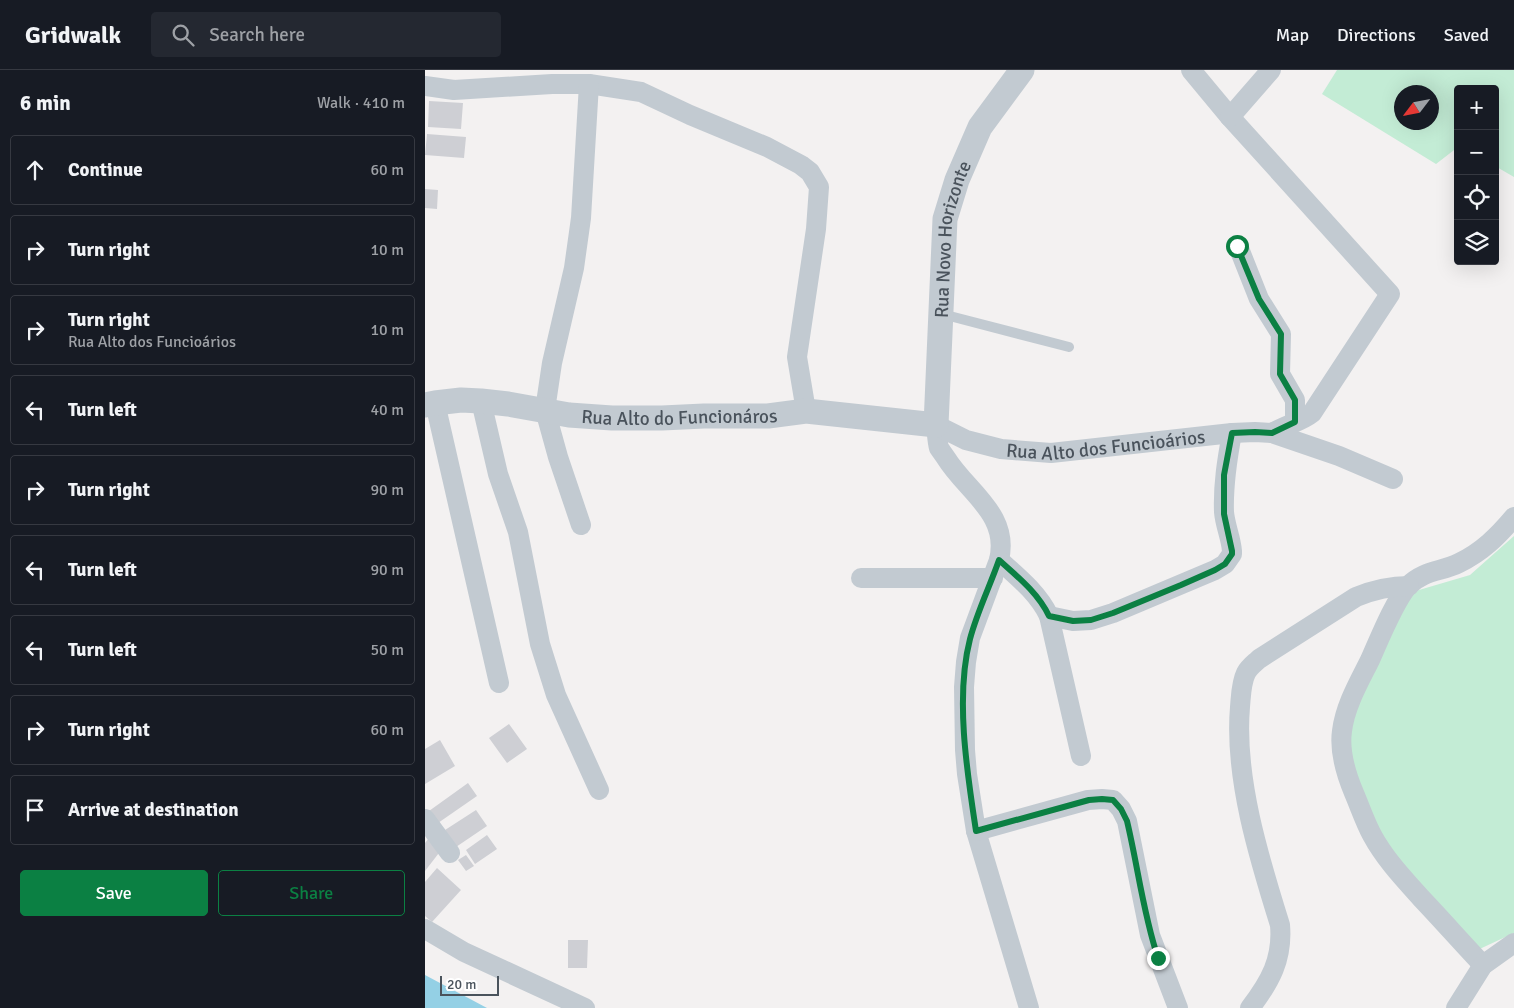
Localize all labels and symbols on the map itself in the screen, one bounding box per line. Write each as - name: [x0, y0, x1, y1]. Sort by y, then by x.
- north arrow: [1394, 85, 1439, 130]
- street label: Rua Novo Horizonte: [930, 157, 977, 318]
- route start: [1226, 235, 1249, 258]
- street label: Rua Alto do Funcionáros: [581, 404, 779, 431]
- street label: Rua Alto dos Funcioários: [1005, 425, 1207, 466]
- route end: [1147, 947, 1170, 970]
- scale bar: [440, 973, 499, 996]

